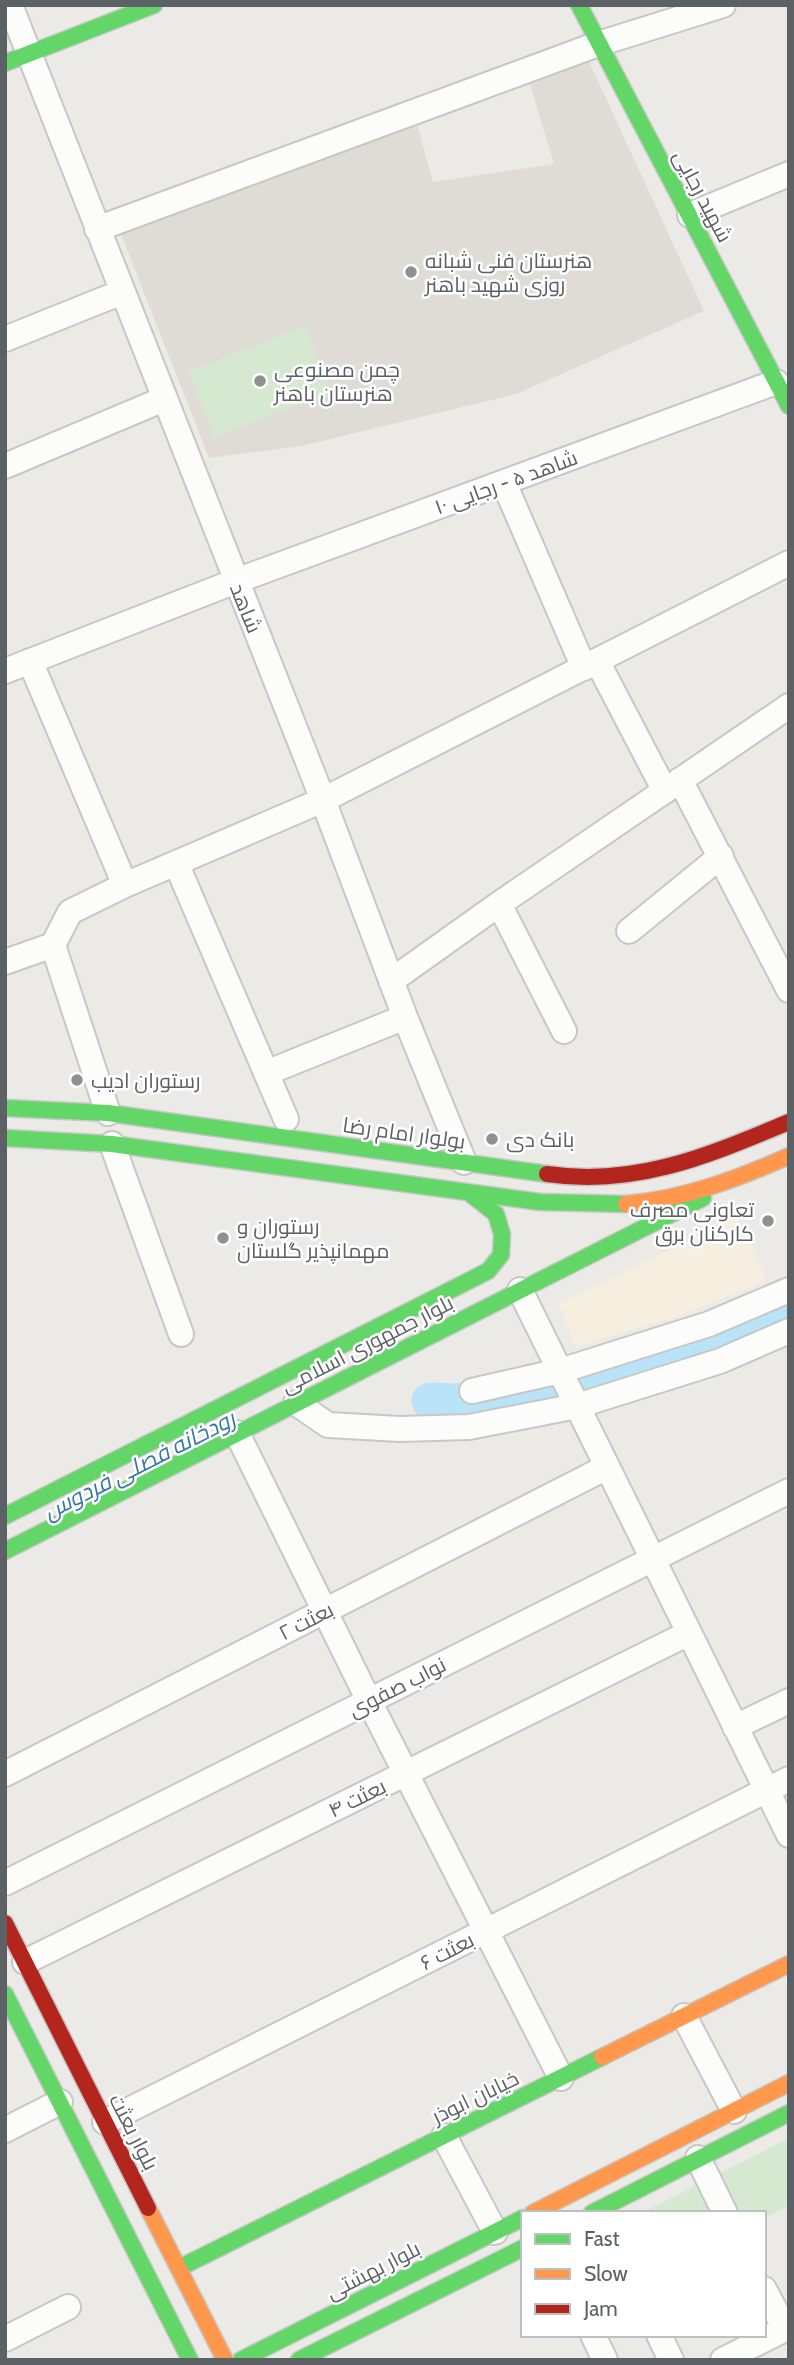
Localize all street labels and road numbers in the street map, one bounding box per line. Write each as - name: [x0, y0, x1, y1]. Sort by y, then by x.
- street label: شهید رجایی: [667, 146, 738, 247]
- street label: شاهد ۵ - رجایی ۱۰: [431, 445, 581, 520]
- street label: شاهد: [225, 579, 267, 637]
- street label: بولوار امام رضا: [341, 1112, 467, 1156]
- street label: بلوار جمهوری اسلامی: [277, 1290, 458, 1399]
- street label: بعثت ۲: [274, 1597, 338, 1645]
- street label: نواب صفوی: [344, 1652, 450, 1723]
- street label: بعثت ۴: [324, 1773, 390, 1823]
- street label: بعثت ۶: [416, 1927, 478, 1975]
- street label: خیابان ابوذر: [427, 2065, 523, 2130]
- street label: بلوار بعثت: [104, 2090, 164, 2174]
- street label: بلوار بهشتی: [322, 2236, 425, 2305]

